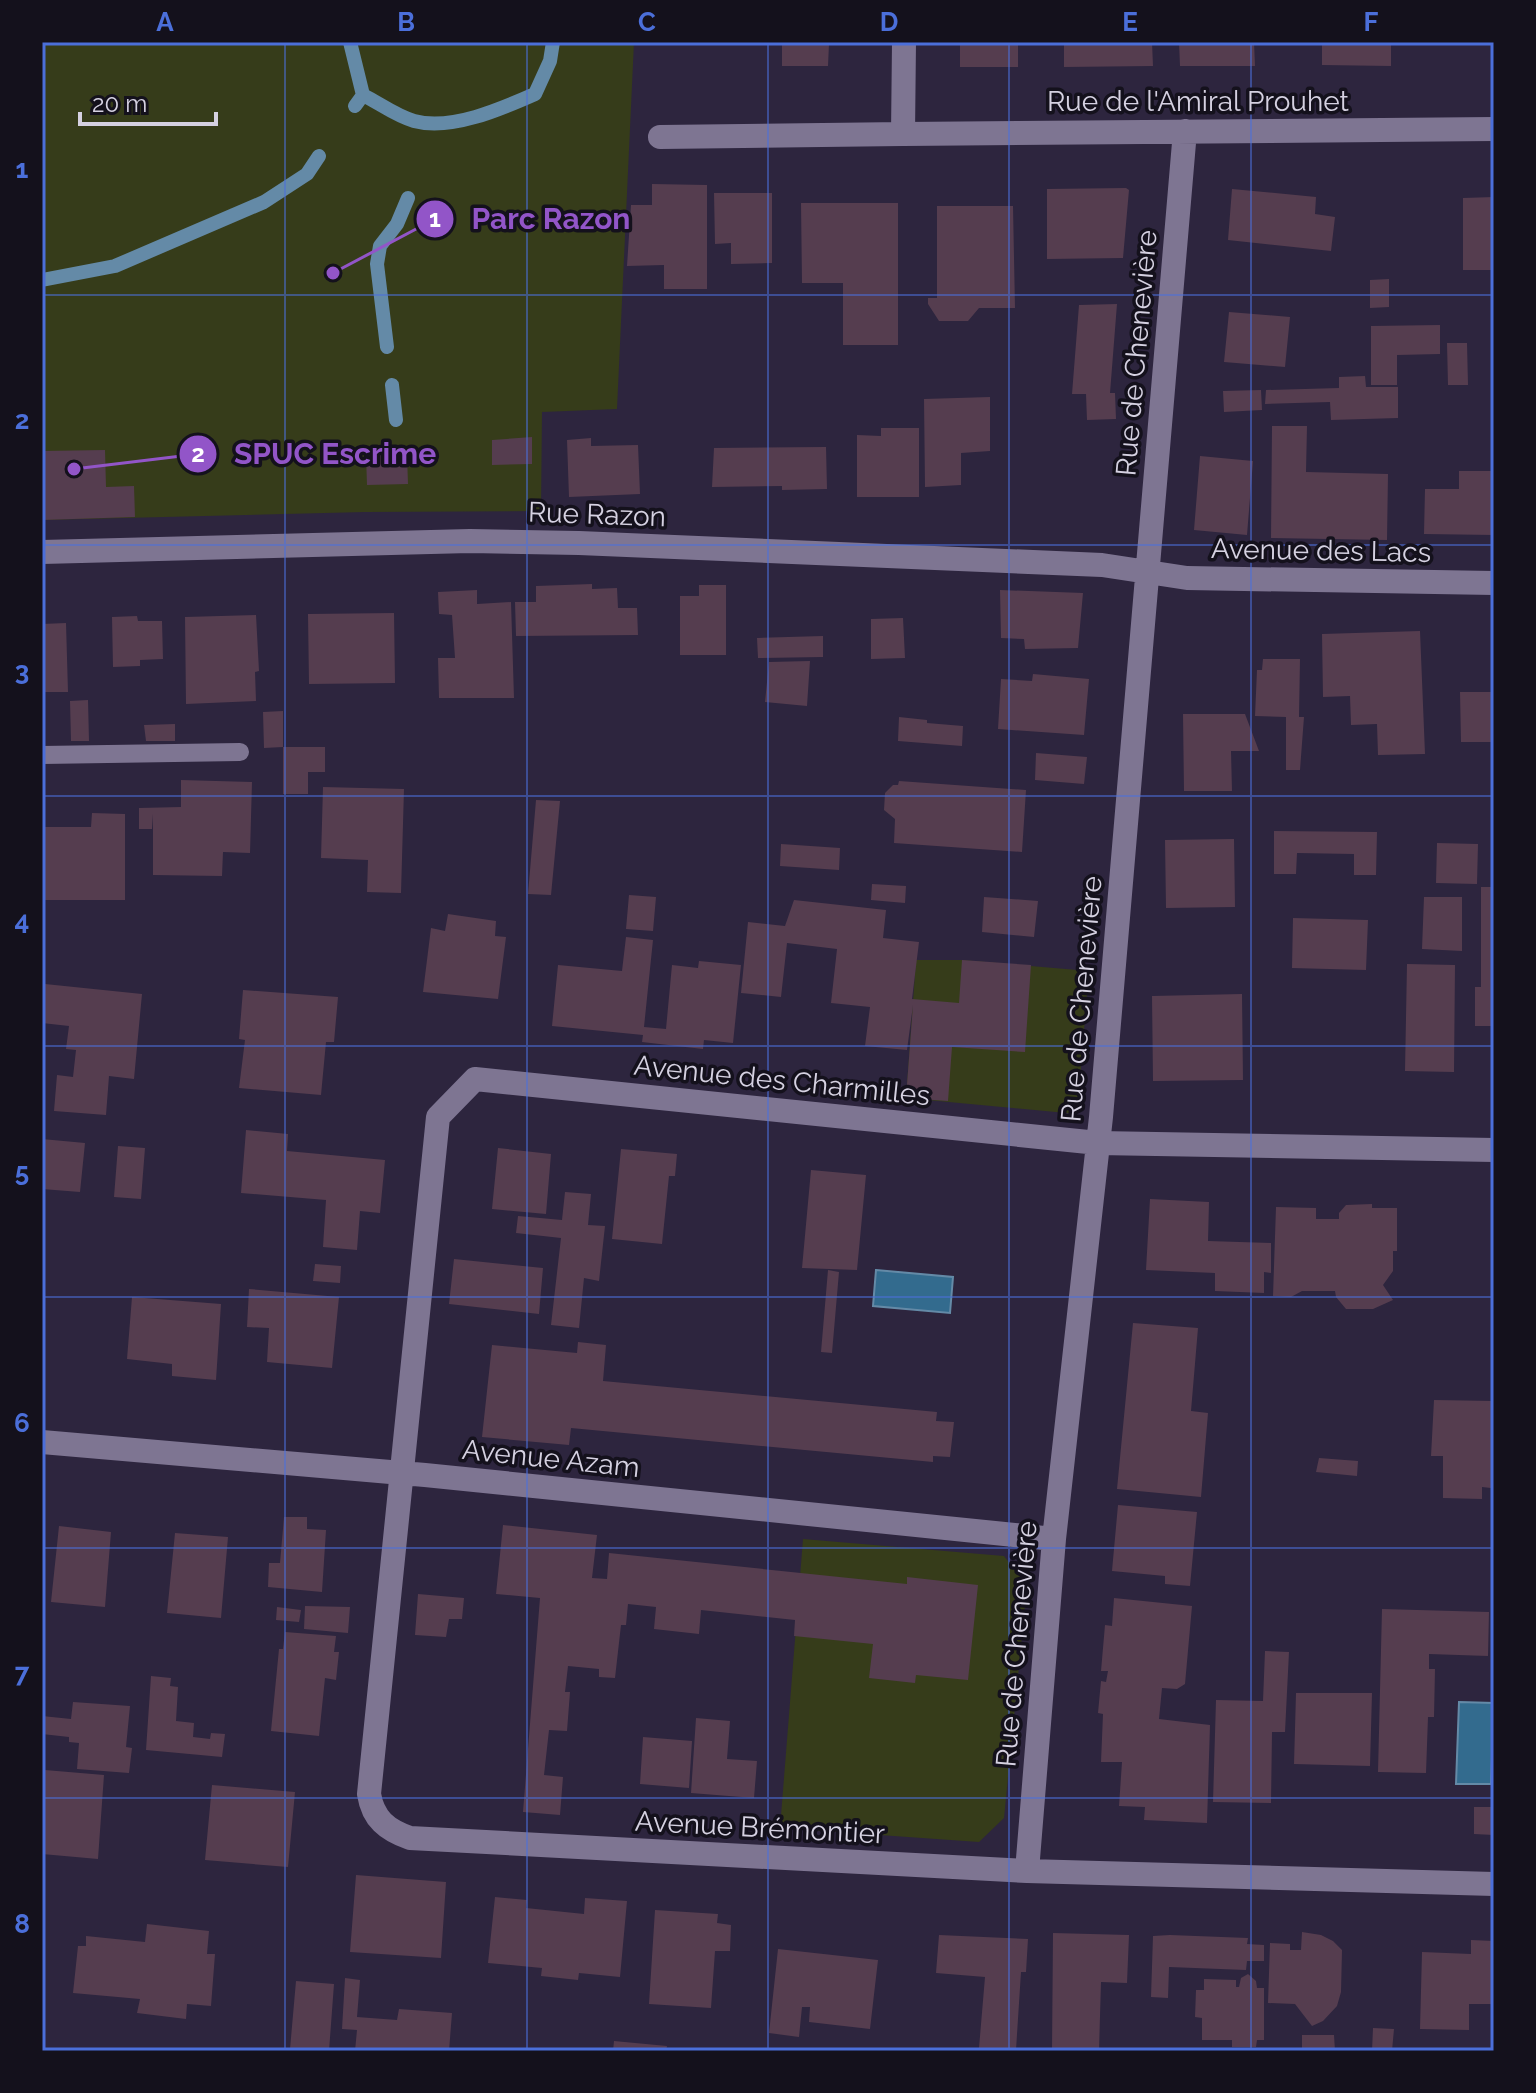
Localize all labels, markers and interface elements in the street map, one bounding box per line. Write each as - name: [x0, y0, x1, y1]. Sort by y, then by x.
- text: A: [156, 7, 174, 37]
- text: B: [397, 7, 415, 37]
- text: C: [638, 7, 656, 37]
- text: D: [880, 7, 898, 37]
- text: E: [1122, 7, 1138, 37]
- text: F: [1364, 7, 1379, 37]
- scale bar: [80, 76, 216, 126]
- street label: Rue de l'Amiral Prouhet: [1047, 85, 1350, 118]
- text: 20 m: [92, 89, 147, 118]
- text: 1: [16, 154, 29, 184]
- callout: Parc Razon: [415, 192, 646, 246]
- text: Parc Razon: [472, 201, 630, 236]
- text: 1: [429, 204, 441, 233]
- street label: Rue de Chenevière: [1109, 229, 1164, 477]
- text: 2: [15, 405, 29, 435]
- callout: SPUC Escrime: [178, 427, 452, 481]
- text: SPUC Escrime: [234, 436, 436, 471]
- text: 2: [191, 439, 205, 468]
- street label: Rue Razon: [527, 496, 667, 533]
- street label: Avenue des Lacs: [1211, 532, 1431, 569]
- text: 3: [15, 656, 29, 686]
- street label: Rue de Chenevière: [1054, 875, 1109, 1123]
- text: 4: [15, 906, 29, 936]
- street label: Avenue des Charmilles: [632, 1049, 932, 1112]
- text: 5: [15, 1157, 29, 1187]
- text: 6: [14, 1408, 30, 1438]
- street label: Avenue Azam: [461, 1433, 641, 1484]
- street label: Rue de Chenevière: [989, 1520, 1044, 1768]
- text: 7: [15, 1658, 30, 1688]
- street label: Avenue Brémontier: [634, 1804, 886, 1851]
- text: 8: [14, 1909, 30, 1939]

